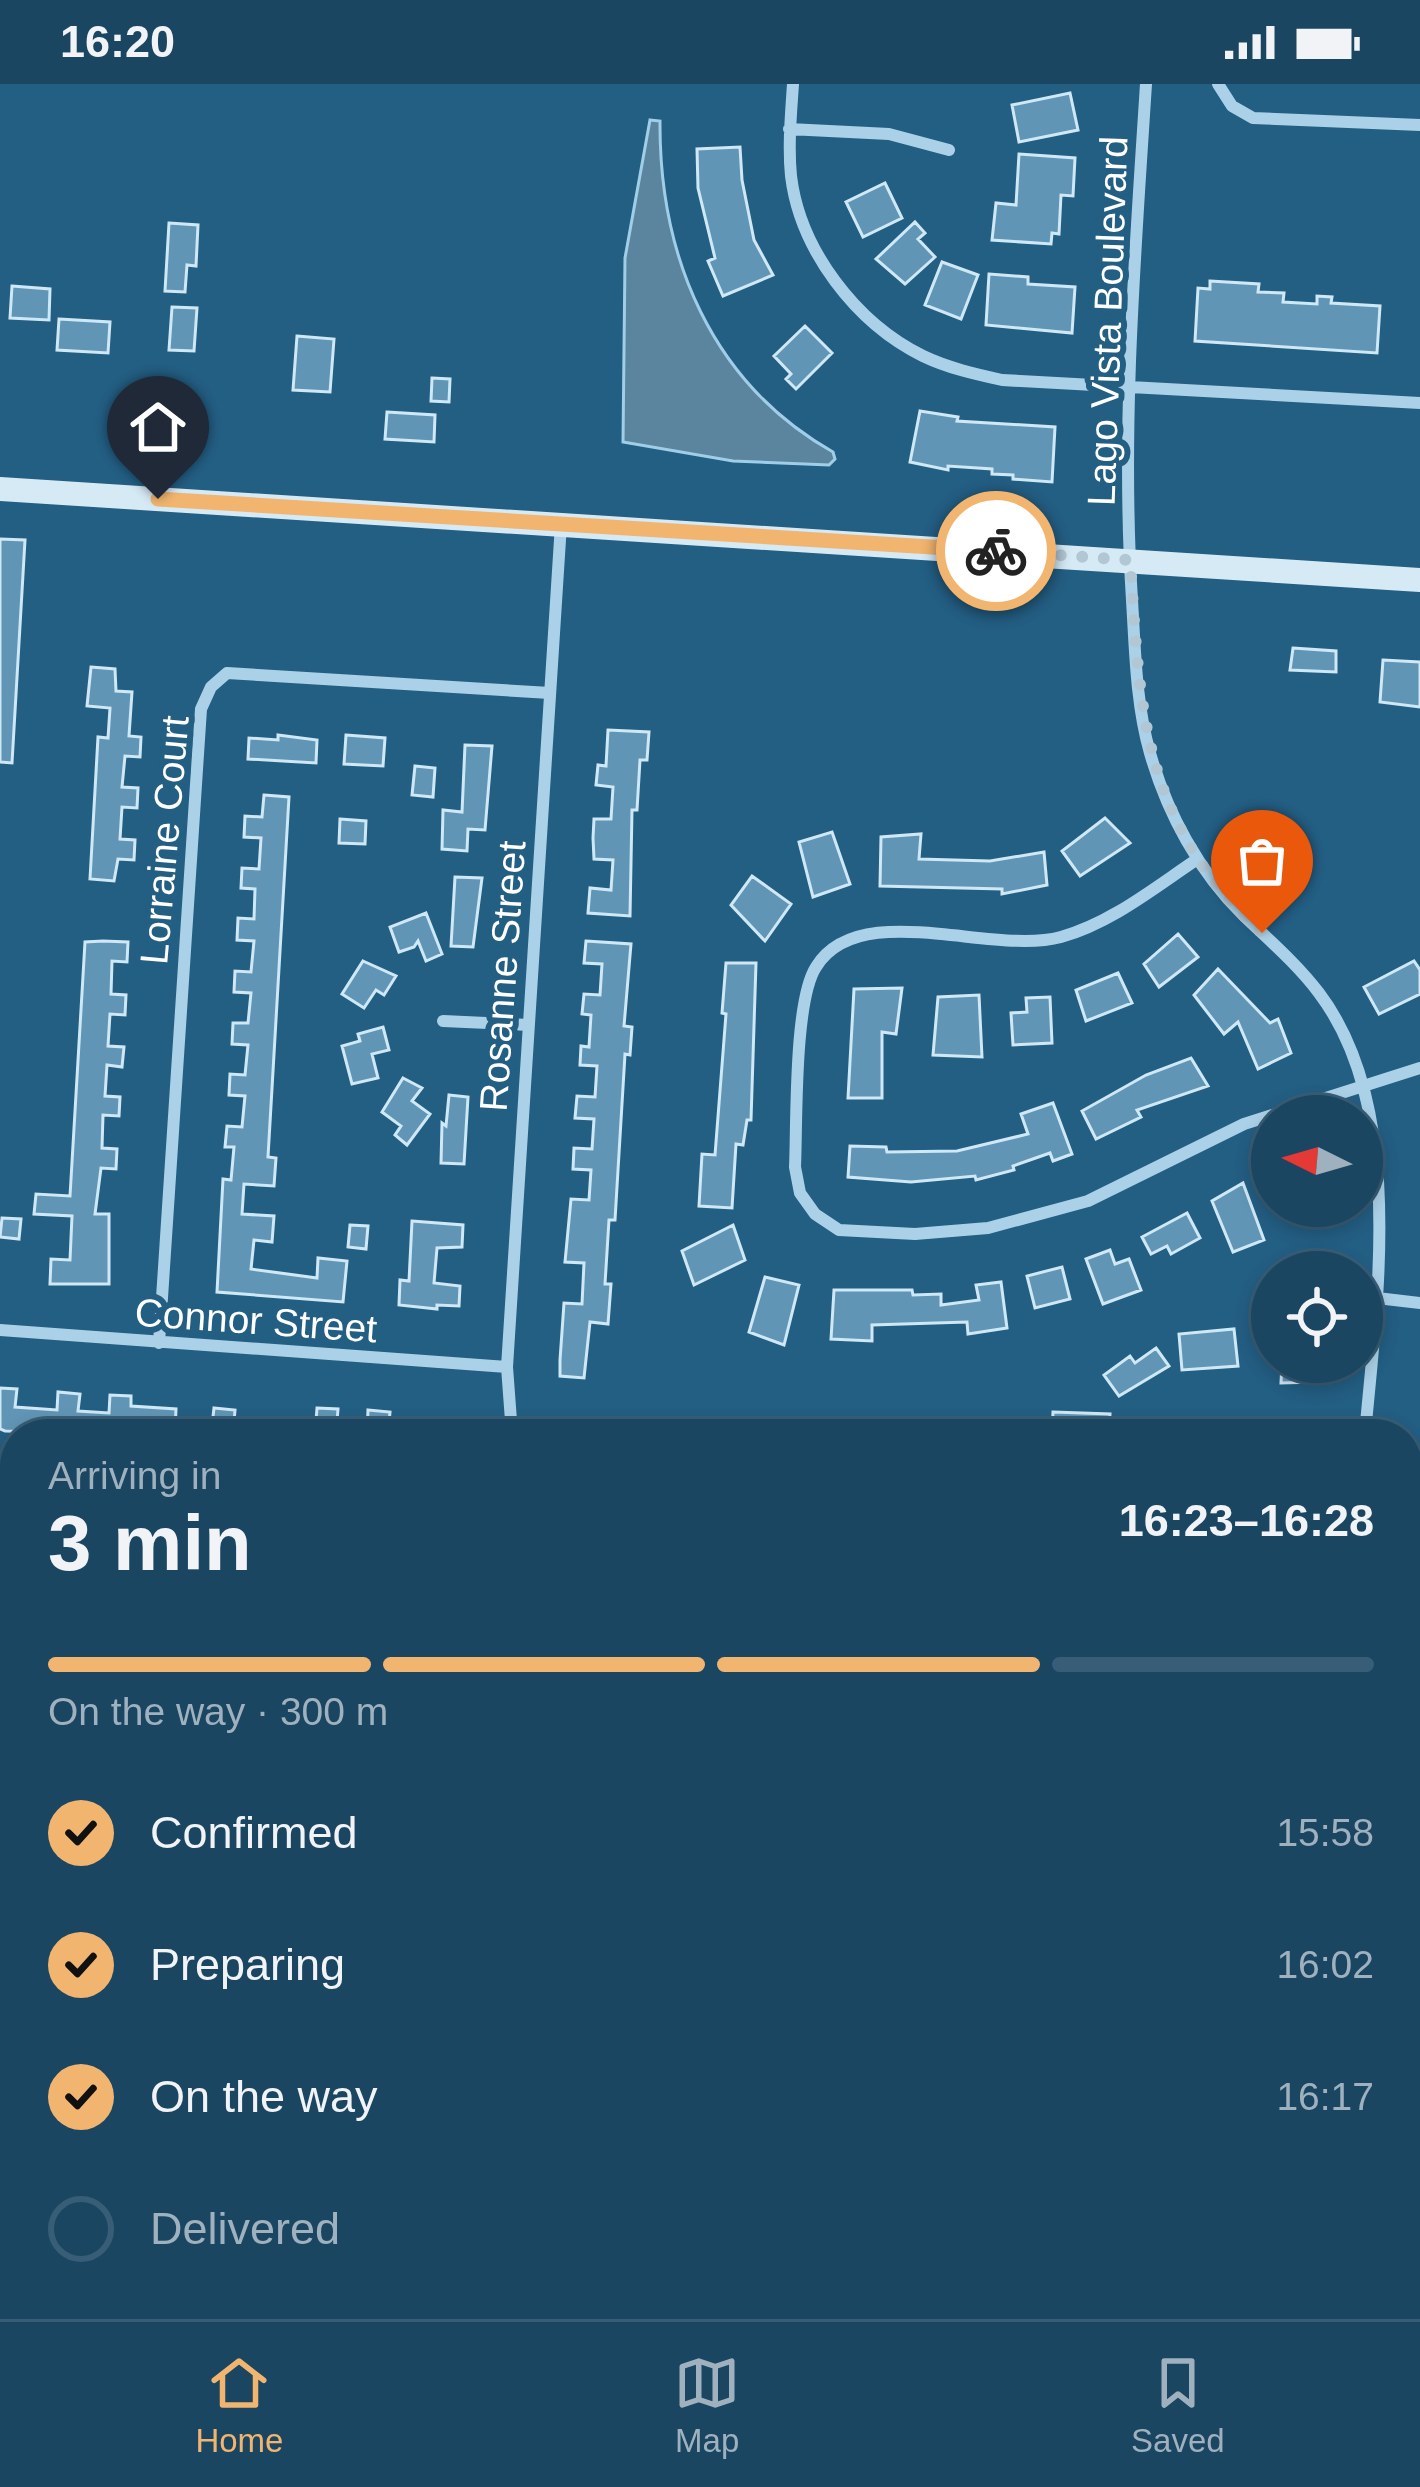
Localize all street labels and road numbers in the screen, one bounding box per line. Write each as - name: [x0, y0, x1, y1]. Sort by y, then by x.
- street label: Lago Vista Boulevard: [1080, 135, 1135, 507]
- street label: Lorraine Court: [132, 714, 197, 966]
- street label: Rosanne Street: [472, 839, 533, 1113]
- street label: Connor Street: [133, 1291, 379, 1350]

